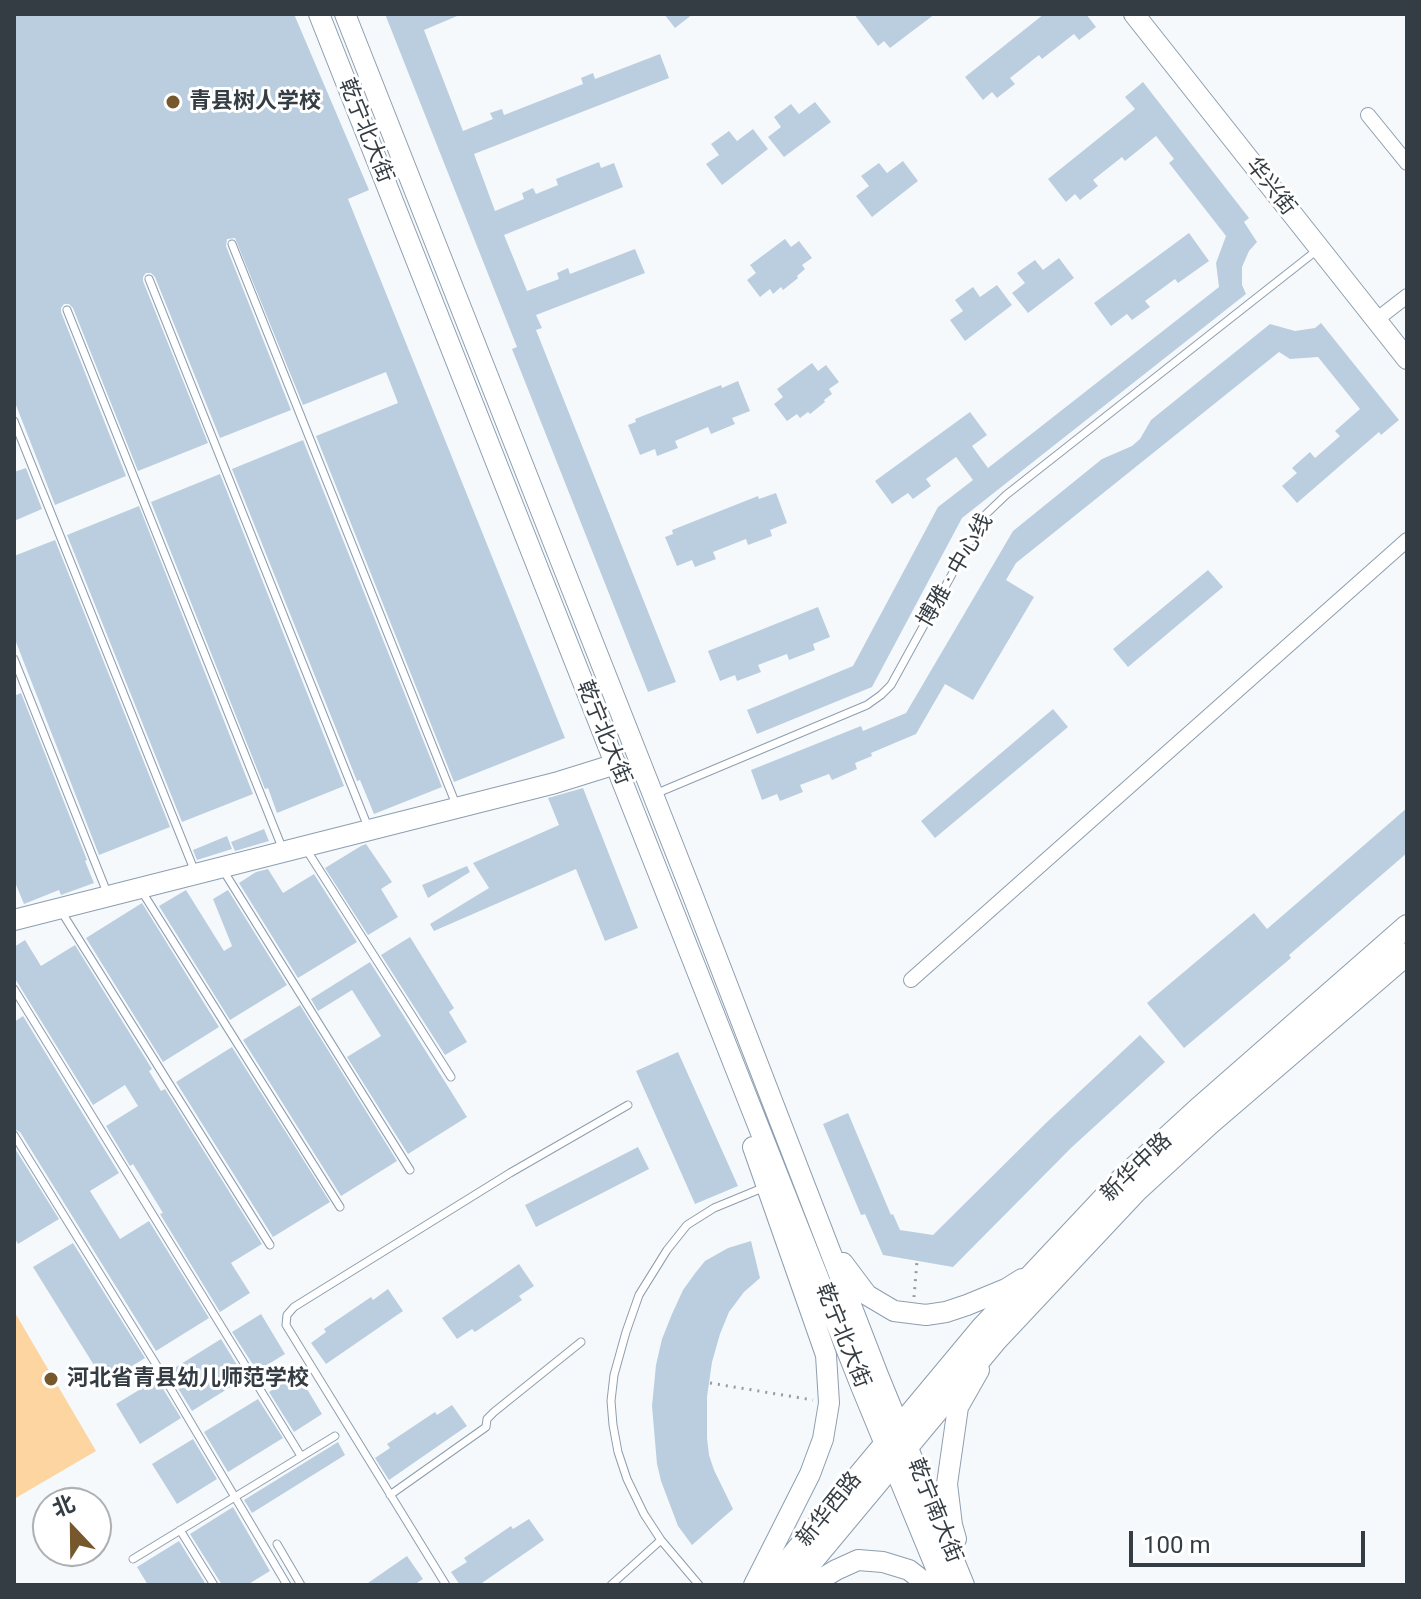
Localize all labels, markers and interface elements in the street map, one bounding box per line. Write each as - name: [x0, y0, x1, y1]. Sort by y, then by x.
- street label: 乾宁北大街: [332, 75, 398, 187]
- place label: 青县树人学校: [189, 89, 321, 115]
- marker: 青县树人学校: [164, 93, 182, 111]
- street label: 华兴街: [1239, 153, 1301, 221]
- street label: 博雅 · 中心线: [913, 510, 999, 632]
- street label: 乾宁北大街: [570, 677, 636, 789]
- street label: 新华中路: [1096, 1128, 1178, 1208]
- street label: 乾宁北大街: [809, 1280, 875, 1392]
- place label: 河北省青县幼儿师范学校: [67, 1366, 309, 1392]
- marker: 河北省青县幼儿师范学校: [42, 1370, 60, 1388]
- street label: 乾宁南大街: [901, 1455, 967, 1567]
- street label: 新华西路: [792, 1467, 868, 1553]
- north arrow: [32, 1487, 112, 1567]
- text: 北: [49, 1490, 78, 1522]
- scale bar: [1133, 1515, 1369, 1565]
- text: 100 m: [1143, 1531, 1210, 1559]

